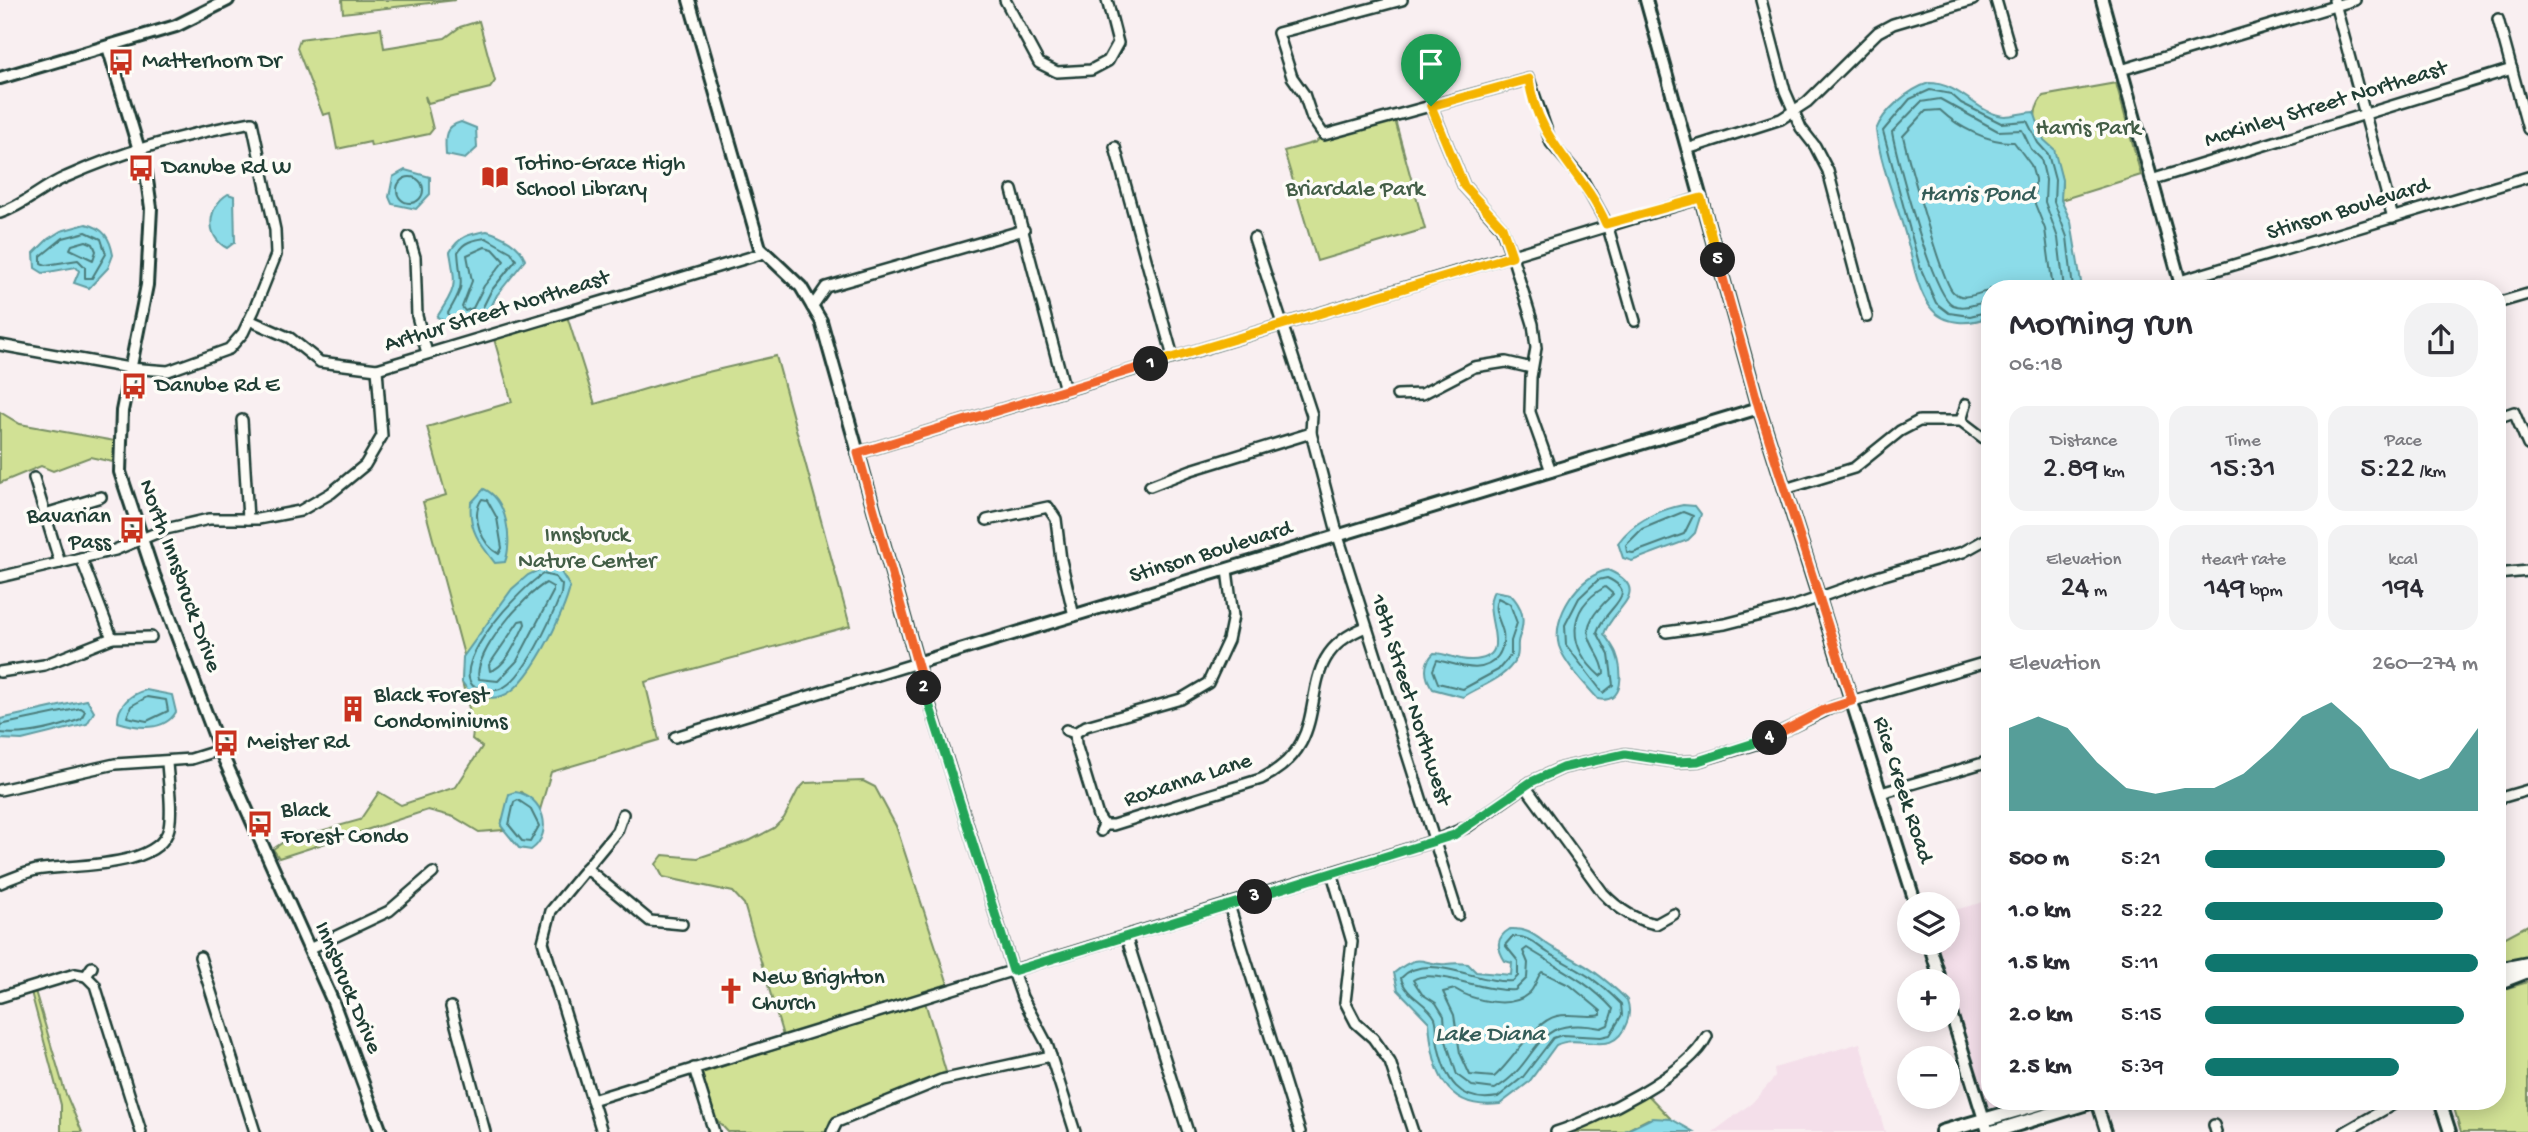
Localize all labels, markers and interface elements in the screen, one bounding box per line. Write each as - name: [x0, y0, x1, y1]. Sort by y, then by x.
- pin: [1401, 34, 1461, 106]
- icon: arrive: [1412, 45, 1450, 83]
- bus stop icon: Matterhorn Dr: [106, 47, 136, 77]
- place label: Matterhorn Dr: [142, 49, 283, 76]
- street label: McKinley Street Northeast: [2201, 55, 2452, 155]
- park label: Harris Park: [2036, 116, 2143, 143]
- place label: Totino-Grace High School Library: [514, 151, 685, 204]
- bus stop icon: Danube Rd W: [126, 153, 156, 183]
- place label: Danube Rd W: [160, 155, 291, 182]
- library icon: Totino-Grace High School Library: [480, 162, 510, 192]
- street label: Stinson Boulevard: [2263, 172, 2434, 248]
- park label: Briardale Park: [1285, 177, 1427, 204]
- water label: Harris Pond: [1920, 181, 2037, 210]
- pin: 5: [1700, 243, 1736, 278]
- text: 5: [1713, 248, 1723, 271]
- street label: Arthur Street Northeast: [381, 264, 614, 359]
- button: share: [2404, 303, 2478, 377]
- text: Morning run: [2009, 304, 2193, 348]
- pin: 1: [1134, 346, 1168, 382]
- text: 1: [1147, 352, 1154, 375]
- text: 06:18: [2009, 352, 2063, 379]
- bus stop icon: Danube Rd E: [119, 371, 149, 401]
- place label: Danube Rd E: [153, 373, 281, 400]
- text: Distance: [2050, 430, 2117, 453]
- text: Time: [2226, 430, 2261, 453]
- text: Pace: [2385, 430, 2422, 453]
- text: 2.89: [2043, 453, 2098, 488]
- text: 15:31: [2211, 453, 2276, 488]
- text: 5:22: [2360, 453, 2415, 488]
- text: km: [2098, 461, 2125, 484]
- text: /km: [2415, 461, 2446, 484]
- street label: North Innsbruck Drive: [132, 476, 227, 677]
- place label: Bavarian Pass: [26, 504, 112, 557]
- bus stop icon: Bavarian Pass: [117, 515, 147, 545]
- street label: Stinson Boulevard: [1126, 515, 1297, 591]
- park label: Innsbruck Nature Center: [518, 523, 658, 576]
- text: Elevation: [2046, 549, 2122, 572]
- text: Heart rate: [2201, 549, 2286, 572]
- text: kcal: [2388, 549, 2418, 572]
- text: 24: [2060, 572, 2089, 607]
- text: 149: [2204, 572, 2245, 607]
- text: 194: [2382, 572, 2424, 607]
- text: m: [2089, 580, 2107, 603]
- text: bpm: [2245, 580, 2283, 603]
- street label: 18th Street Northwest: [1363, 590, 1457, 810]
- text: Elevation: [2009, 651, 2100, 678]
- text: 260–274 m: [2372, 651, 2478, 678]
- pin: 2: [906, 670, 942, 706]
- text: 2: [919, 676, 928, 699]
- place label: Black Forest Condominiums: [373, 683, 508, 736]
- building icon: Black Forest Condominiums: [338, 694, 368, 724]
- street label: Rice Creek Road: [1866, 713, 1939, 868]
- pin: 4: [1752, 720, 1788, 756]
- text: 4: [1765, 726, 1774, 749]
- bus stop icon: Meister Rd: [211, 728, 241, 758]
- place label: Meister Rd: [247, 730, 350, 757]
- street label: Roxanna Lane: [1121, 747, 1256, 814]
- place label: Black Forest Condo: [280, 798, 409, 851]
- bus stop icon: Black Forest Condo: [245, 809, 275, 839]
- text: 500 m: [2009, 846, 2069, 873]
- text: 5:21: [2121, 846, 2161, 873]
- pin: 3: [1238, 880, 1272, 914]
- text: 3: [1250, 885, 1259, 908]
- map controls: [1897, 892, 1960, 1109]
- button: layers: [1897, 892, 1960, 955]
- text: 1.0 km: [2009, 898, 2071, 925]
- text: 5:22: [2121, 898, 2163, 925]
- street label: Innsbruck Drive: [307, 918, 387, 1059]
- text: 1.5 km: [2009, 950, 2070, 977]
- text: 5:11: [2121, 950, 2159, 977]
- place label: New Brighton Church: [752, 965, 885, 1018]
- button: +: [1897, 969, 1960, 1032]
- church icon: New Brighton Church: [716, 976, 746, 1006]
- text: 2.0 km: [2009, 1002, 2073, 1029]
- text: 5:15: [2121, 1002, 2162, 1029]
- water label: Lake Diana: [1435, 1021, 1547, 1050]
- button: −: [1897, 1046, 1960, 1109]
- text: 2.5 km: [2009, 1054, 2072, 1081]
- text: 5:39: [2121, 1054, 2164, 1081]

